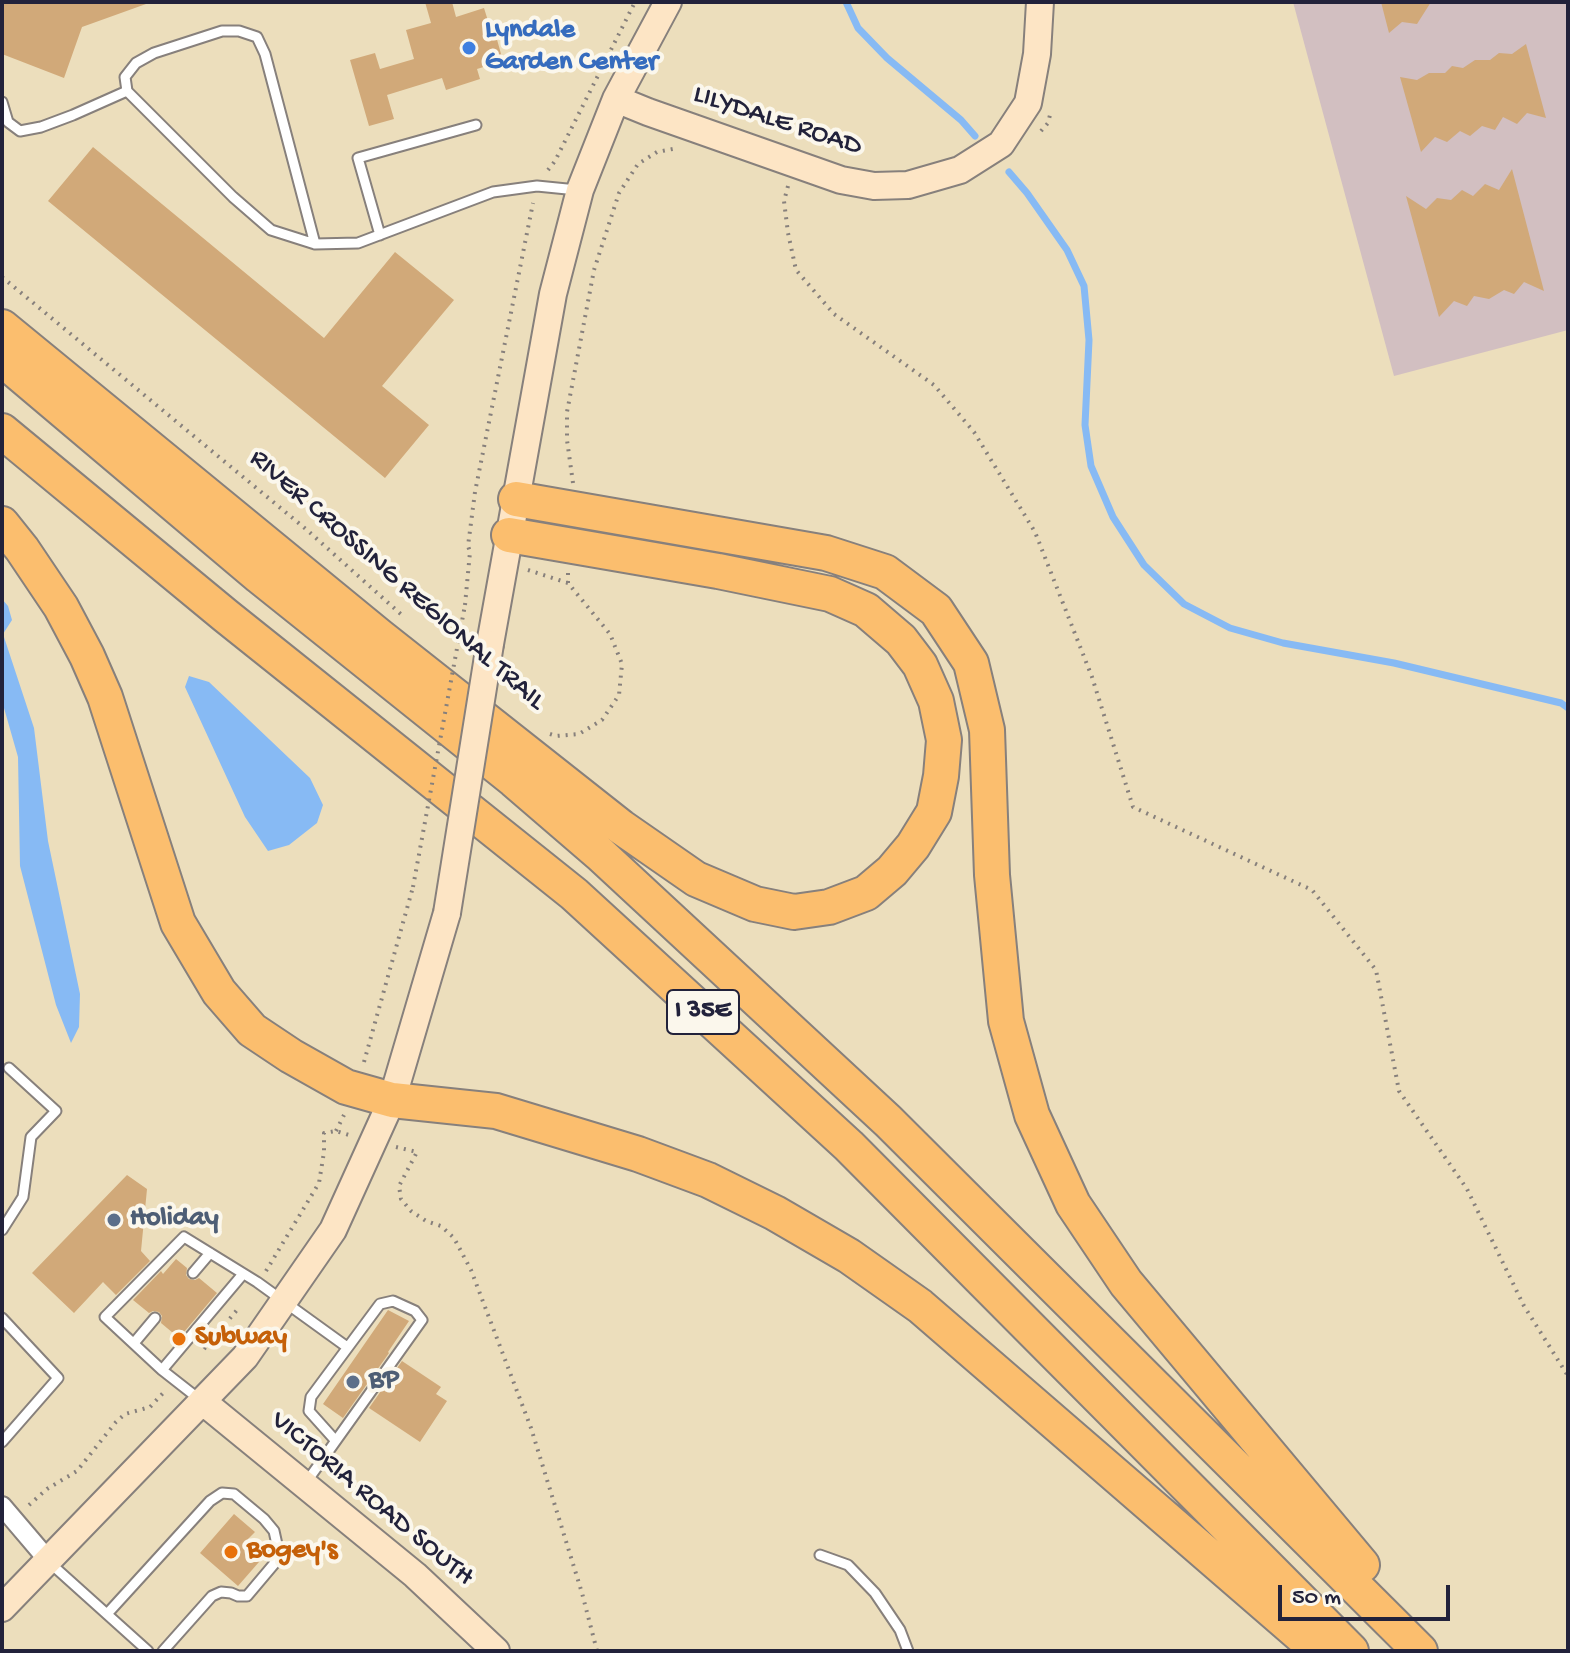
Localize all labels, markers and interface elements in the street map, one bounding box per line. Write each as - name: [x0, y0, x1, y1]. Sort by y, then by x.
- place label: Lyndale Garden Center: [485, 15, 658, 81]
- marker: Lyndale Garden Center: [460, 39, 478, 57]
- street label: LILYDALE ROAD: [688, 79, 866, 165]
- street label: RIVER CROSSING REGIONAL TRAIL: [241, 443, 551, 719]
- road number: I 35E: [667, 990, 739, 1034]
- place label: Holiday: [130, 1203, 218, 1237]
- marker: Holiday: [105, 1211, 123, 1229]
- place label: Subway: [195, 1322, 287, 1356]
- marker: Subway: [170, 1330, 188, 1348]
- place label: BP: [369, 1365, 399, 1399]
- marker: BP: [344, 1373, 362, 1391]
- street label: VICTORIA ROAD SOUTH: [262, 1405, 480, 1595]
- place label: Bogey's: [247, 1535, 337, 1569]
- marker: Bogey's: [222, 1543, 240, 1561]
- scale bar: [1282, 1569, 1454, 1619]
- text: 50 m: [1292, 1584, 1341, 1613]

